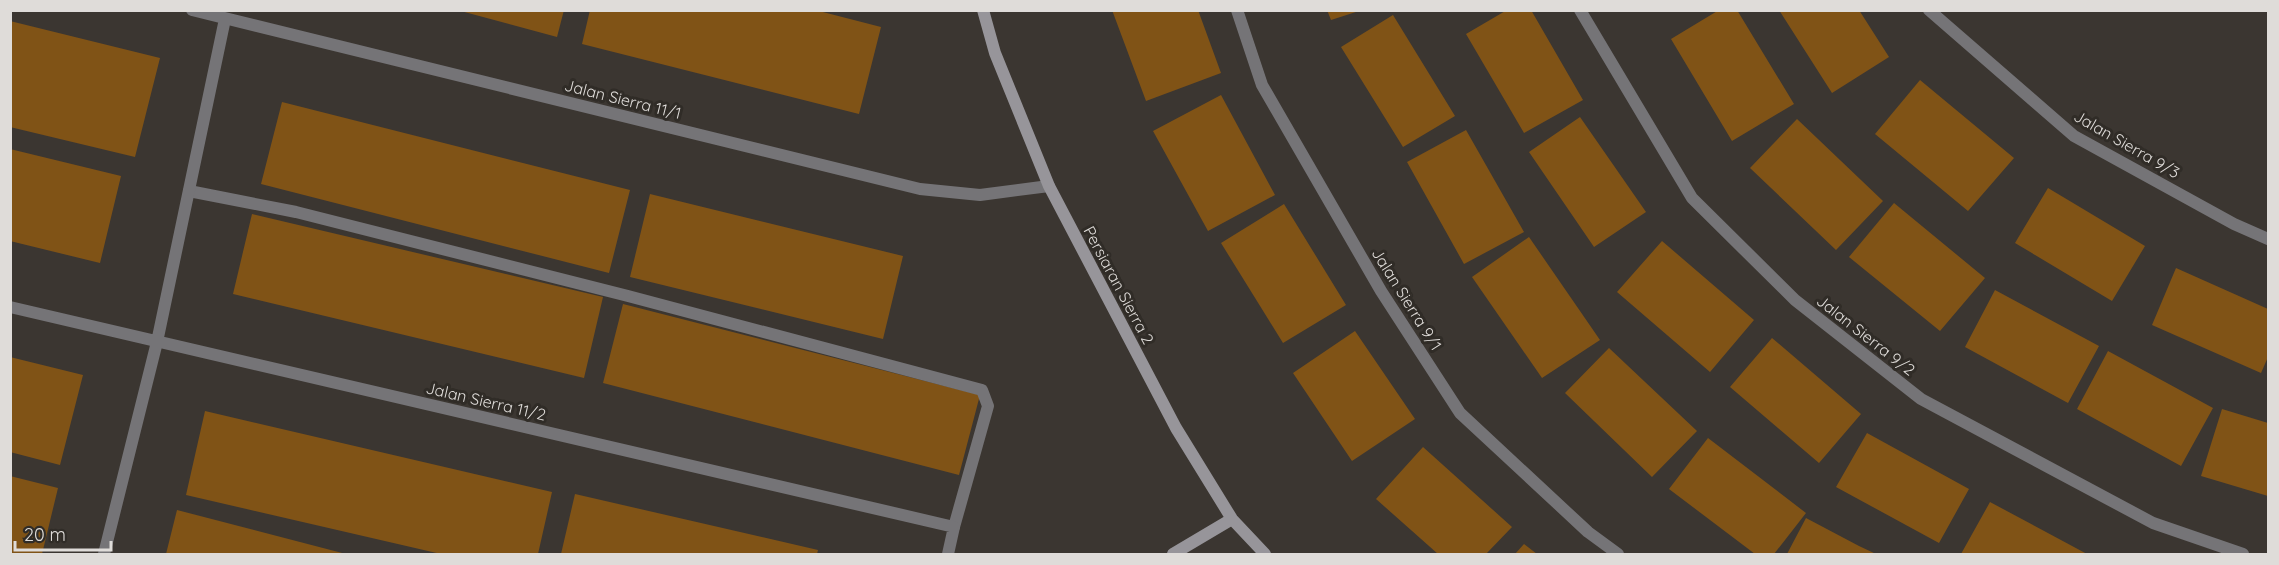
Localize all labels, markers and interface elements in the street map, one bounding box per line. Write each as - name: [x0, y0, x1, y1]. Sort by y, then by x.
- street label: Jalan Sierra 11/1: [563, 75, 683, 123]
- street label: Jalan Sierra 9/3: [2070, 106, 2184, 182]
- street label: Persiaran Sierra 2: [1079, 222, 1159, 348]
- street label: Jalan Sierra 9/1: [1368, 244, 1446, 354]
- street label: Jalan Sierra 9/2: [1813, 290, 1919, 380]
- street label: Jalan Sierra 11/2: [424, 377, 548, 425]
- scale bar: [15, 514, 111, 552]
- text: 20 m: [24, 523, 66, 546]

